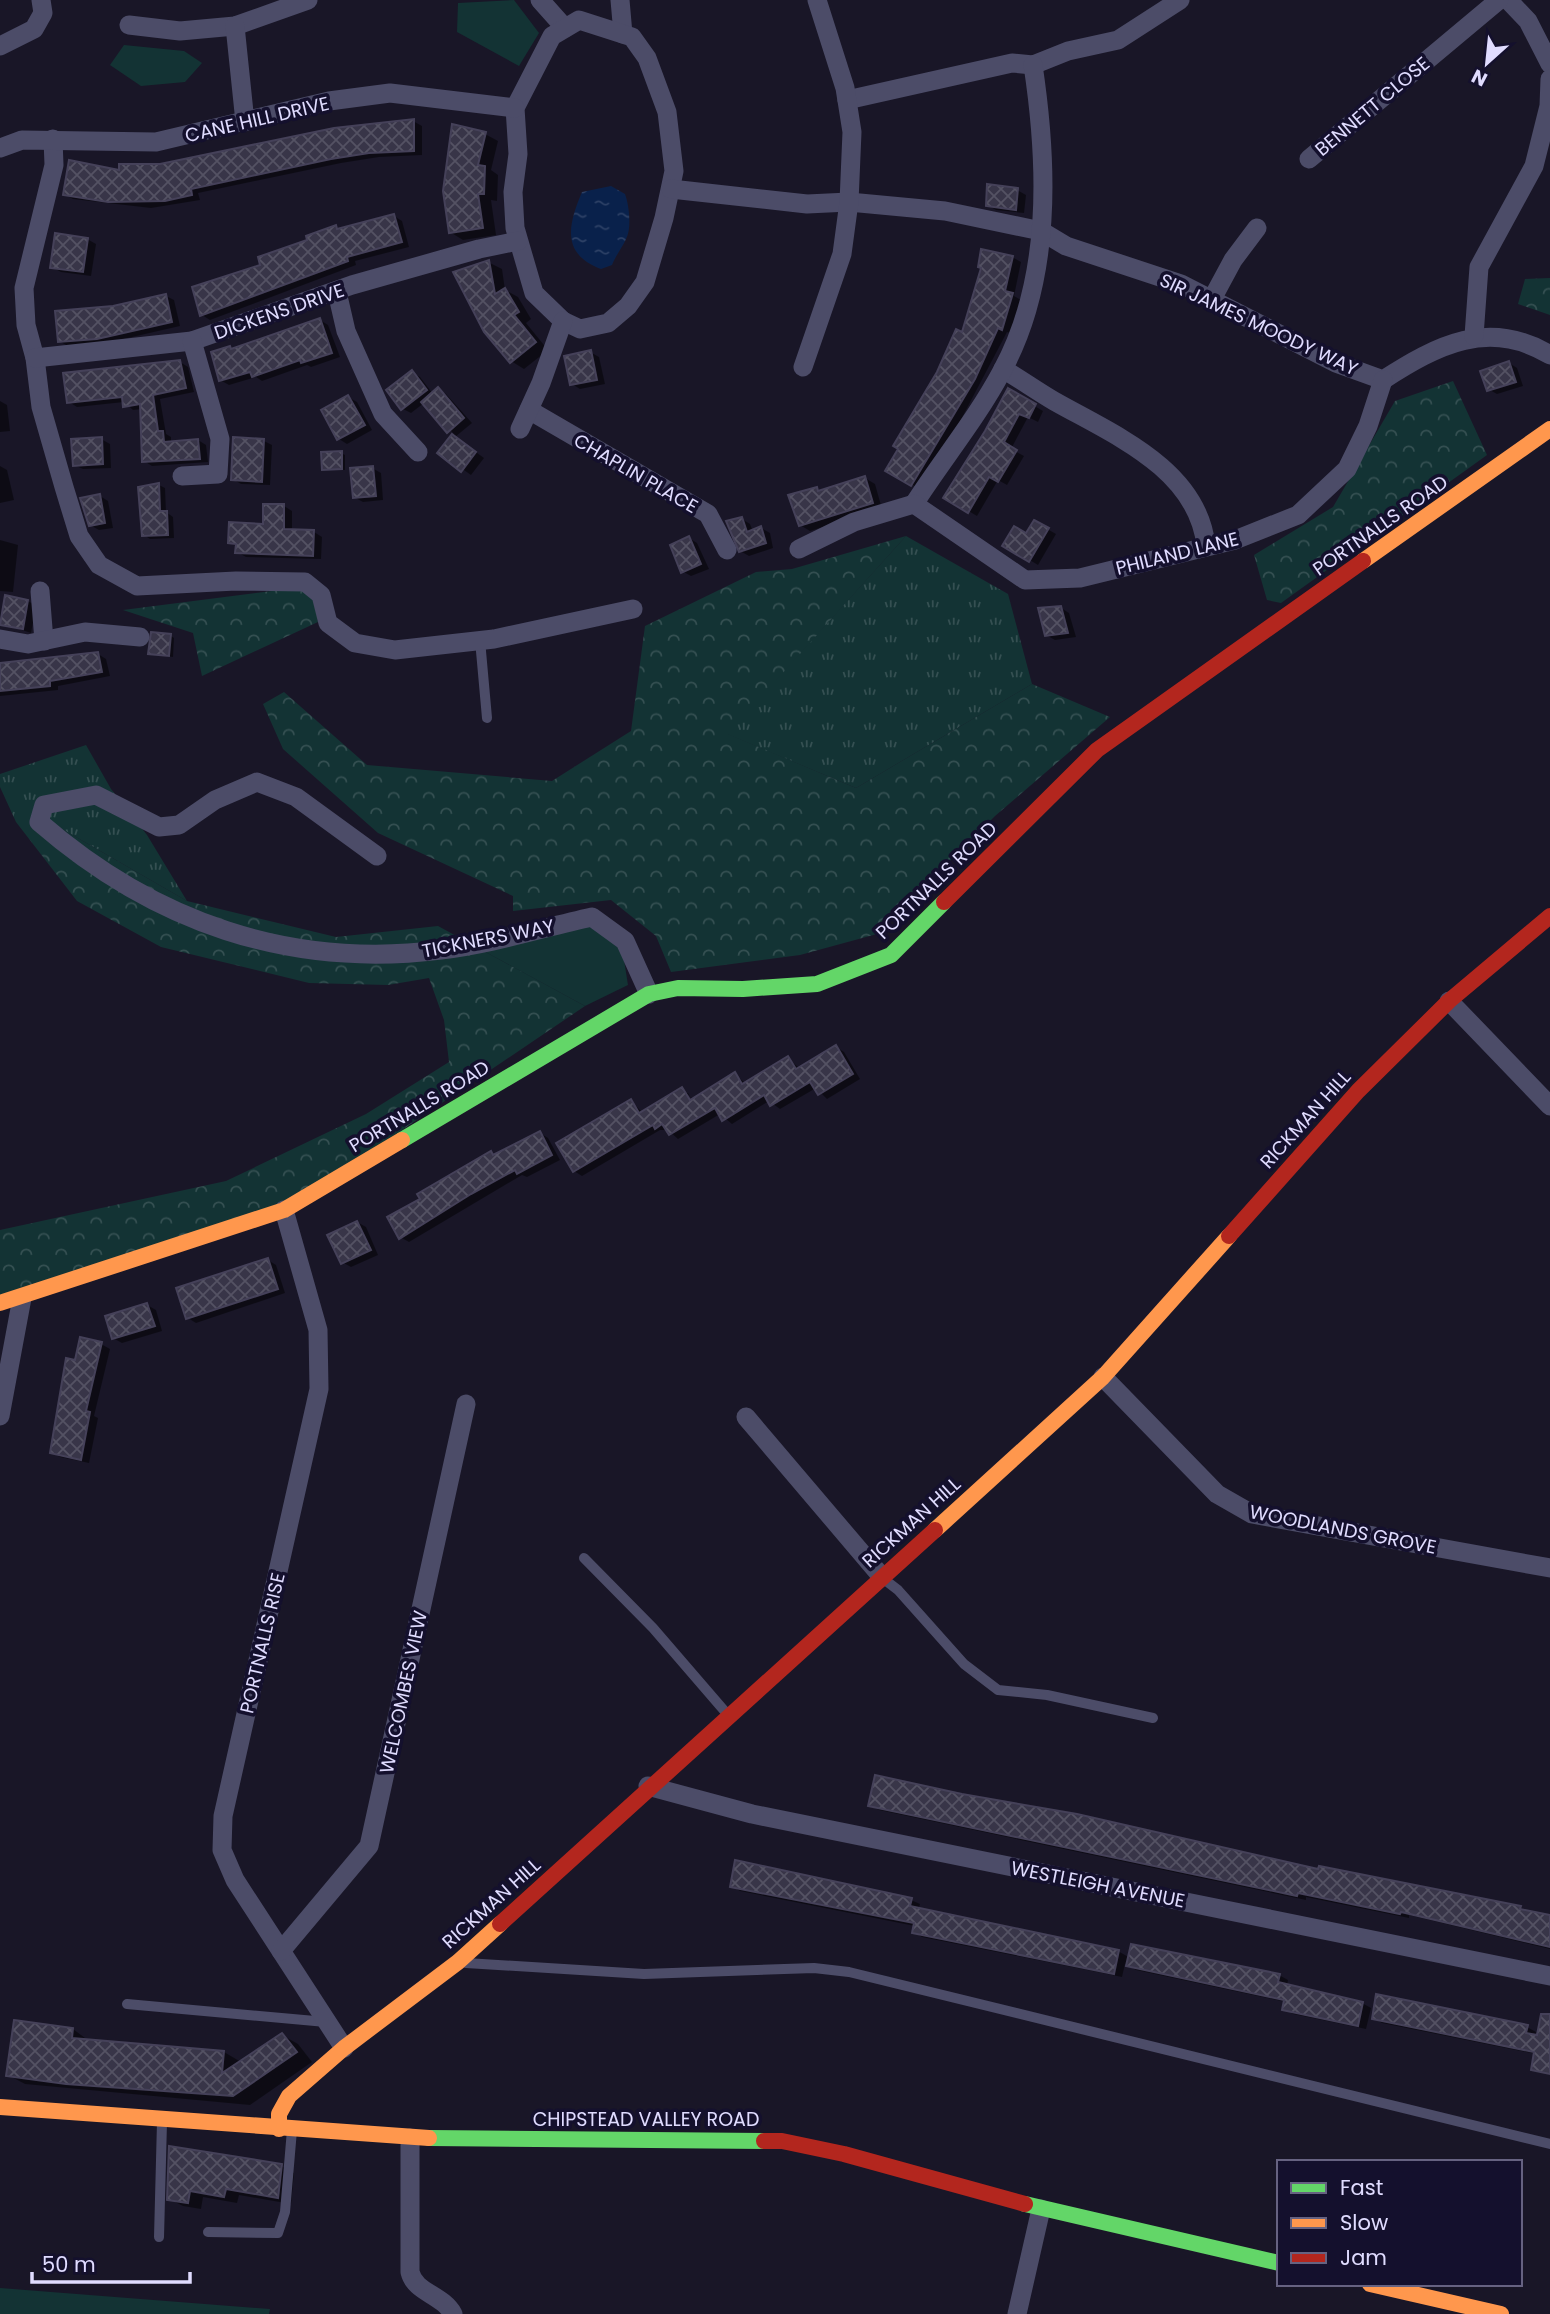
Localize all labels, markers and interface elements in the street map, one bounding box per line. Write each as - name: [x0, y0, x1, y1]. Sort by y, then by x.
- north arrow: [1452, 28, 1522, 98]
- street label: BENNETT CLOSE: [1309, 50, 1435, 162]
- text: N: [1467, 62, 1492, 93]
- street label: CANE HILL DRIVE: [182, 90, 332, 149]
- street label: SIR JAMES MOODY WAY: [1155, 267, 1362, 382]
- street label: DICKENS DRIVE: [211, 277, 348, 346]
- street label: CHAPLIN PLACE: [569, 427, 703, 520]
- street label: PORTNALLS ROAD: [1307, 469, 1453, 582]
- street label: PHILAND LANE: [1113, 525, 1241, 582]
- street label: PORTNALLS ROAD: [870, 815, 1003, 945]
- street label: TICKNERS WAY: [420, 912, 557, 965]
- street label: PORTNALLS ROAD: [344, 1054, 494, 1159]
- street label: RICKMAN HILL: [1254, 1064, 1357, 1174]
- street label: RICKMAN HILL: [856, 1471, 966, 1574]
- street label: WOODLANDS GROVE: [1247, 1498, 1439, 1561]
- street label: PORTNALLS RISE: [233, 1570, 292, 1716]
- street label: WELCOMBES VIEW: [373, 1608, 434, 1776]
- street label: RICKMAN HILL: [436, 1852, 546, 1955]
- street label: WESTLEIGH AVENUE: [1009, 1854, 1187, 1915]
- street label: CHIPSTEAD VALLEY ROAD: [533, 2106, 759, 2133]
- legend: [1277, 2160, 1522, 2286]
- text: Fast: [1340, 2173, 1383, 2202]
- text: Slow: [1340, 2208, 1388, 2237]
- scale bar: [32, 2240, 189, 2284]
- text: Jam: [1340, 2243, 1387, 2272]
- text: 50 m: [42, 2250, 96, 2279]

